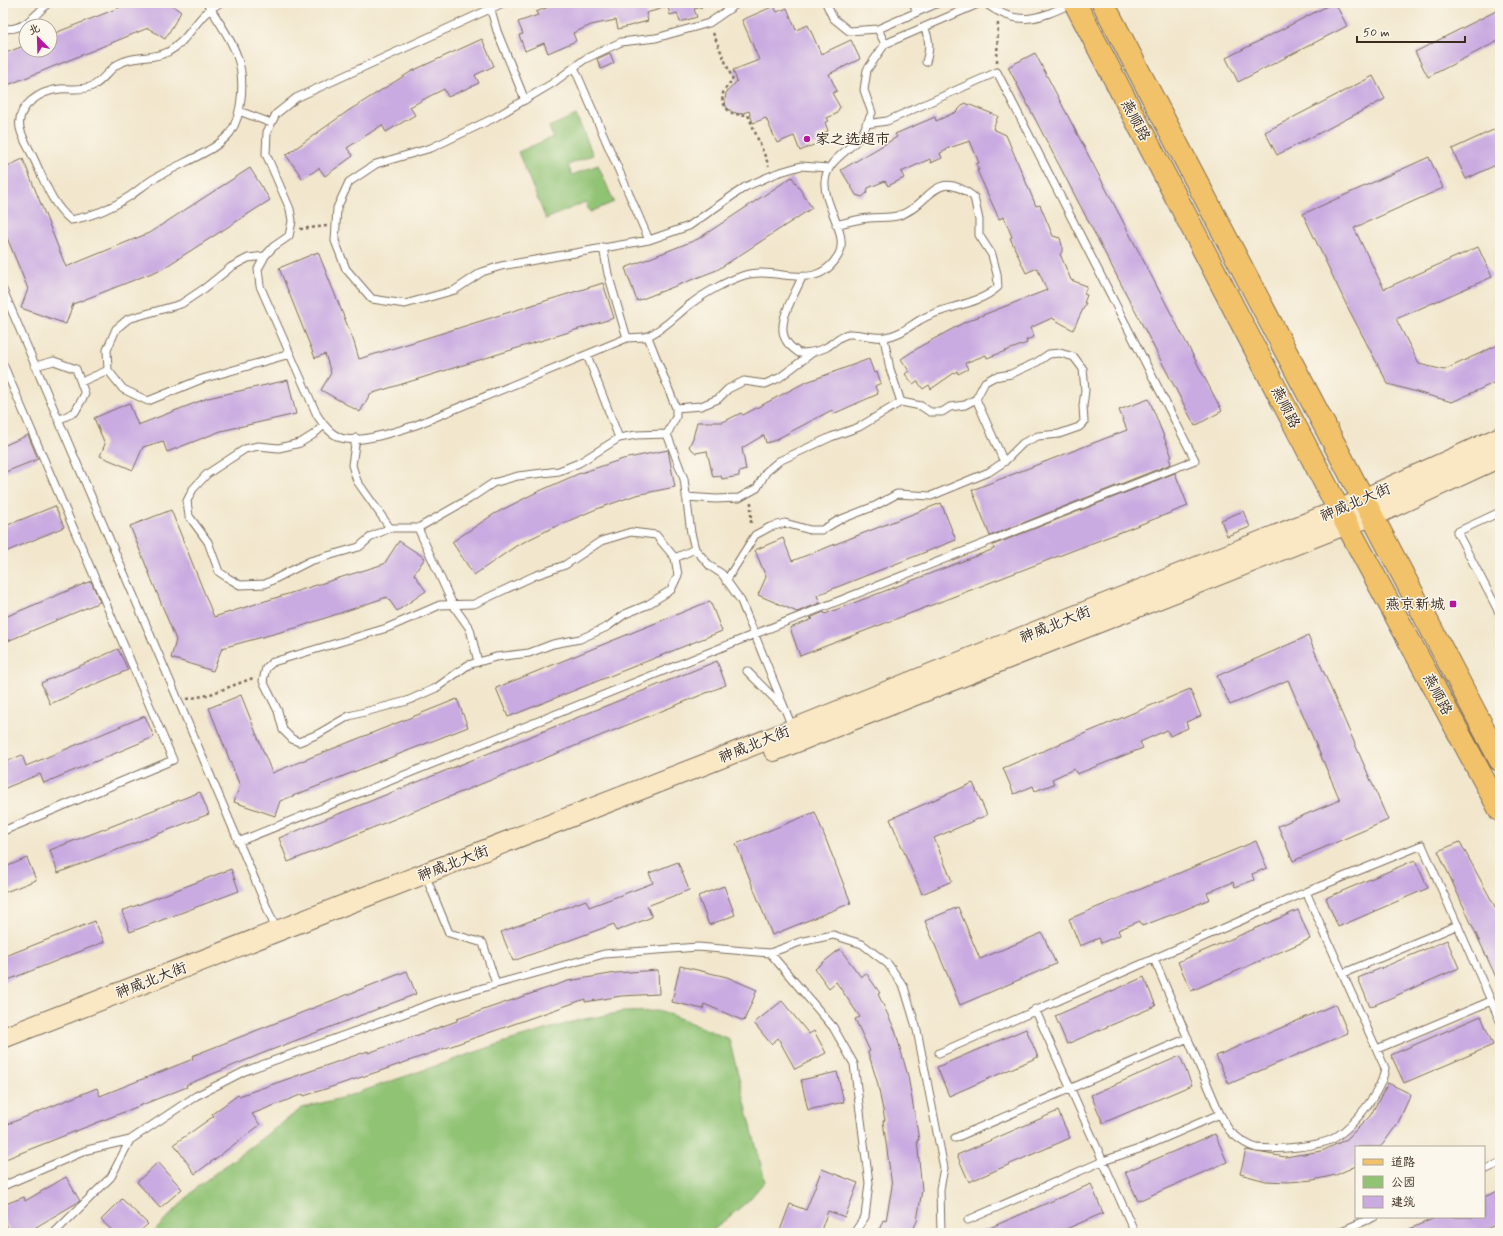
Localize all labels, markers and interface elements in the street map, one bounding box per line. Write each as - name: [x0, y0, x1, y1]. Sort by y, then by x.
- north arrow: [18, 18, 58, 58]
- scale bar: [1357, 18, 1465, 44]
- text: 北: [27, 21, 42, 38]
- text: 50 m: [1363, 25, 1390, 41]
- street label: 燕顺路: [1116, 96, 1155, 145]
- place label: 家之选超市: [815, 130, 890, 150]
- marker: 家之选超市: [802, 134, 812, 144]
- street label: 燕顺路: [1266, 383, 1304, 432]
- street label: 神威北大街: [1317, 479, 1394, 527]
- place label: 燕京新城: [1385, 595, 1445, 615]
- marker: 燕京新城: [1448, 599, 1458, 609]
- street label: 神威北大街: [1017, 602, 1094, 648]
- street label: 燕顺路: [1418, 670, 1457, 719]
- street label: 神威北大街: [716, 722, 793, 768]
- street label: 神威北大街: [415, 841, 492, 887]
- street label: 神威北大街: [113, 958, 190, 1004]
- legend: [1355, 1146, 1485, 1218]
- text: 道路: [1391, 1155, 1415, 1171]
- text: 公园: [1391, 1175, 1415, 1191]
- text: 建筑: [1391, 1195, 1415, 1211]

